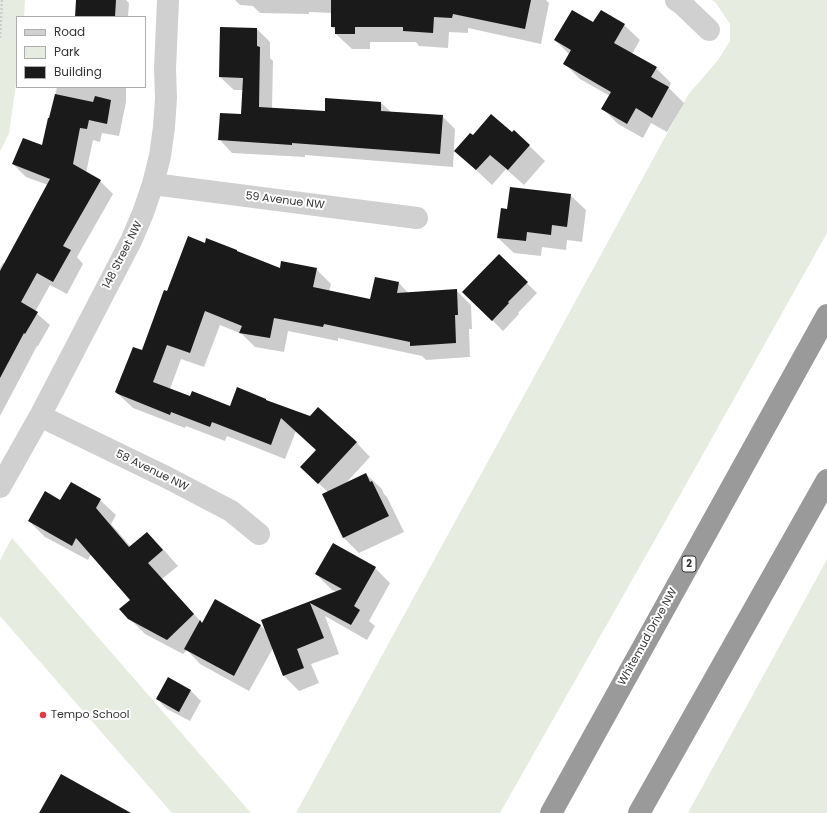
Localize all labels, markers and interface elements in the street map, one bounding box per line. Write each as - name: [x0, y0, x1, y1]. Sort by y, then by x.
- legend: [16, 16, 146, 88]
- text: Road: [54, 23, 85, 40]
- text: Park: [54, 43, 80, 60]
- text: Building: [54, 63, 102, 80]
- street label: 59 Avenue NW: [245, 190, 325, 212]
- street label: 148 Street NW: [100, 219, 146, 291]
- street label: 58 Avenue NW: [113, 448, 191, 494]
- road number: 2: [682, 556, 696, 572]
- street label: Whitemud Drive NW: [616, 586, 680, 688]
- place label: Tempo School: [51, 708, 129, 722]
- marker: Tempo School: [38, 710, 48, 720]

